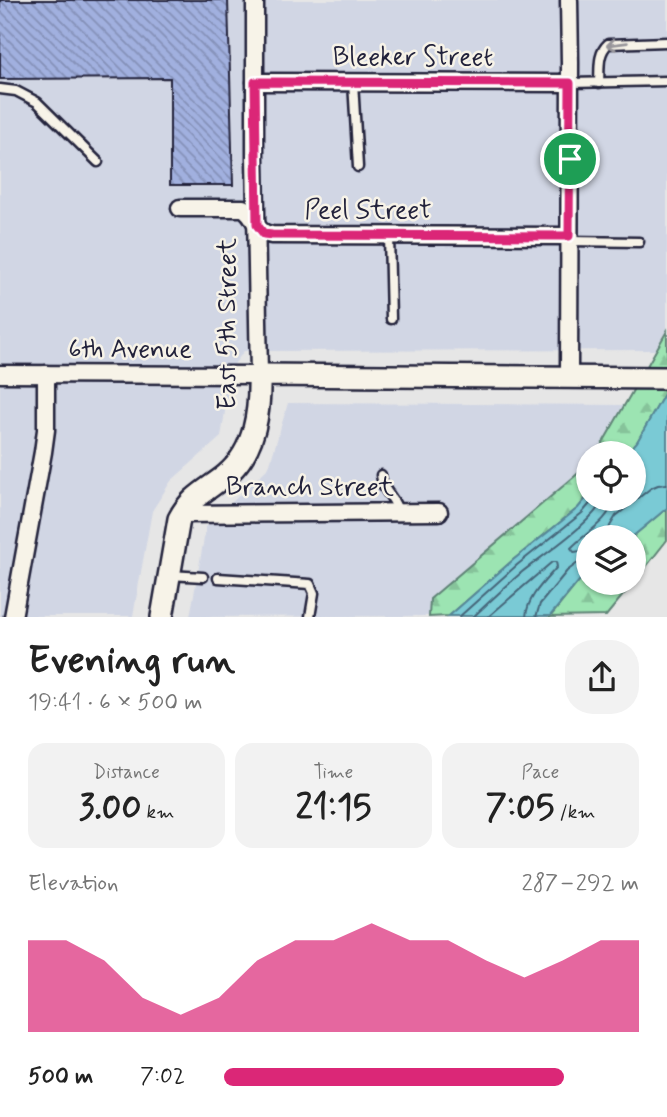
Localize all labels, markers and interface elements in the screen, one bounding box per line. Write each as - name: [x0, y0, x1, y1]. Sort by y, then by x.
- one-way arrow: [606, 38, 629, 51]
- street label: Bleeker Street: [333, 41, 493, 75]
- pin: [540, 129, 600, 189]
- icon: arrive: [551, 140, 589, 178]
- street label: Peel Street: [305, 194, 431, 228]
- street label: East 5th Street: [211, 238, 245, 410]
- street label: 6th Avenue: [68, 333, 192, 367]
- map controls: [576, 441, 646, 595]
- button: locate: [576, 441, 646, 511]
- street label: Branch Street: [226, 471, 394, 505]
- button: layers: [576, 525, 646, 595]
- text: Evening run: [28, 637, 235, 686]
- button: share: [565, 640, 639, 714]
- text: 19:41 · 6 × 500 m: [28, 688, 203, 718]
- text: Distance: [93, 760, 160, 785]
- text: Time: [314, 760, 353, 785]
- text: Pace: [522, 760, 559, 785]
- text: 3.00: [79, 785, 141, 831]
- text: 21:15: [296, 785, 371, 831]
- text: 7:05: [486, 785, 554, 831]
- text: km: [141, 800, 174, 825]
- text: /km: [554, 800, 595, 825]
- text: Elevation: [28, 869, 119, 899]
- text: 287–292 m: [521, 869, 639, 899]
- text: 500 m: [28, 1062, 93, 1092]
- text: 7:02: [140, 1062, 185, 1092]

